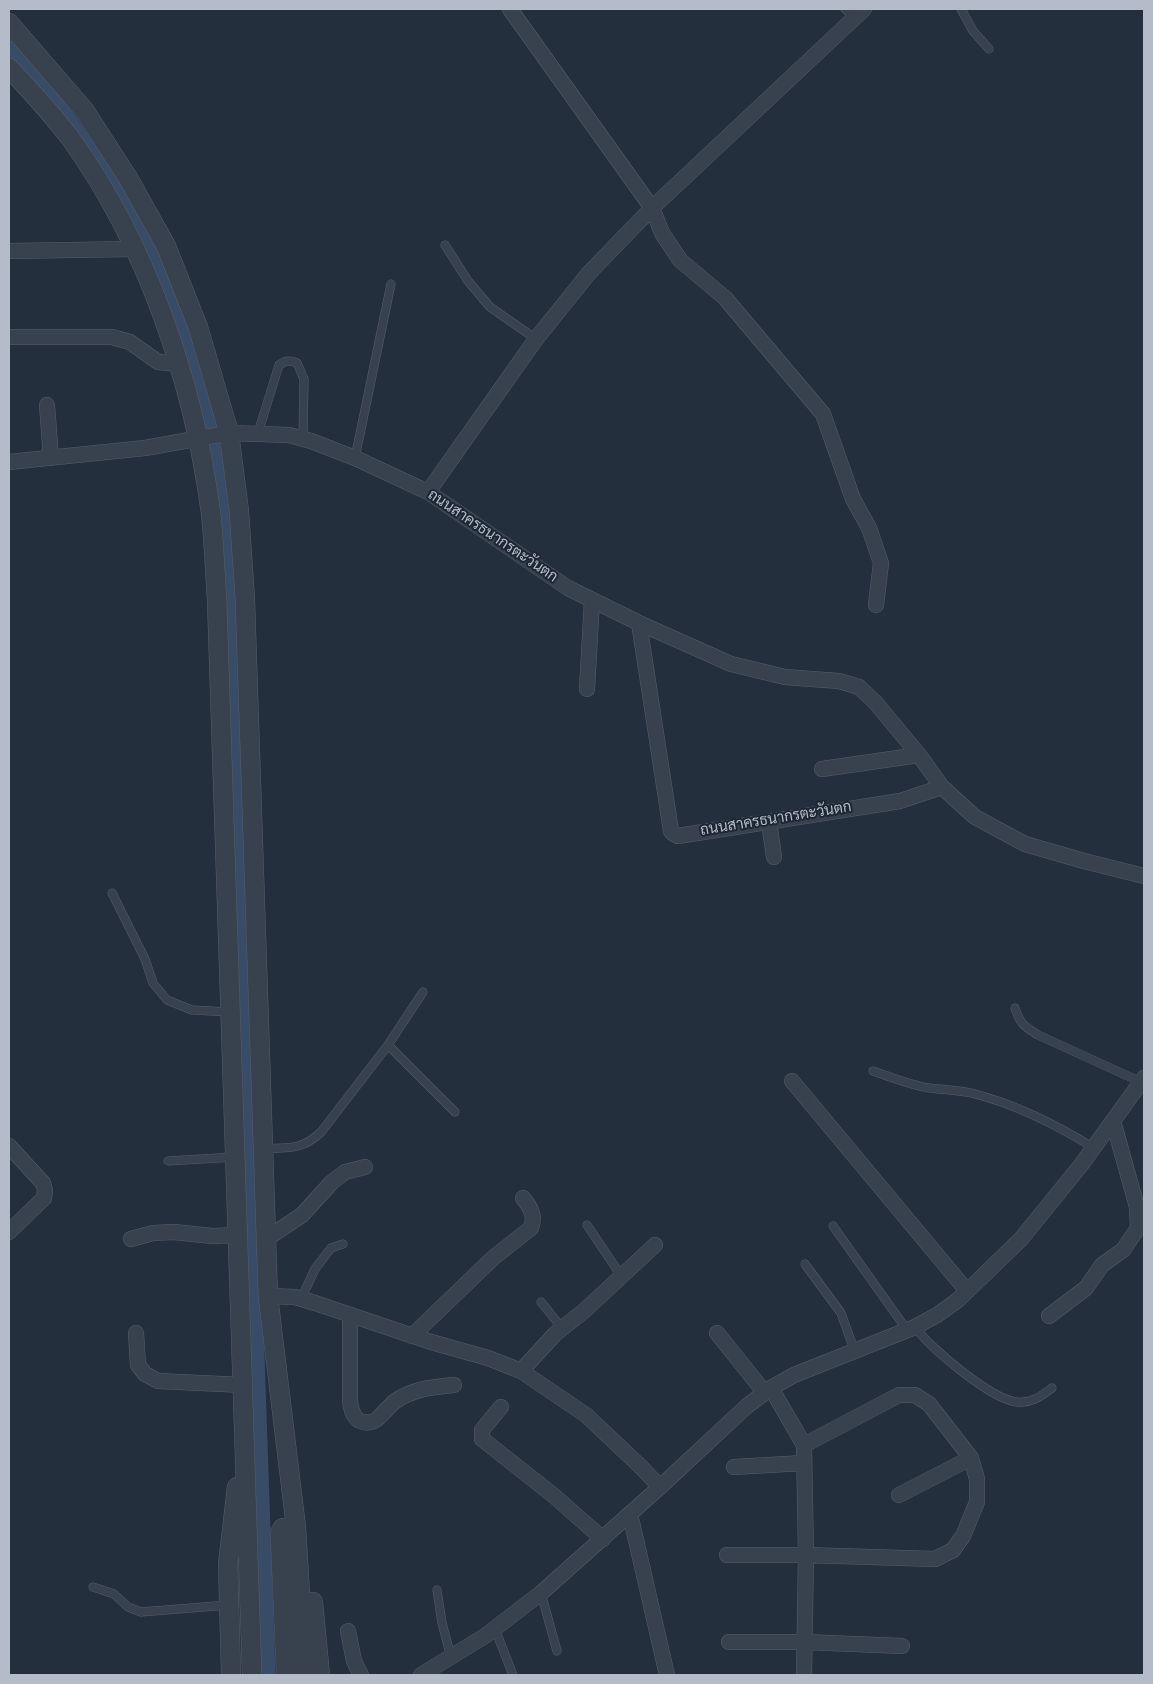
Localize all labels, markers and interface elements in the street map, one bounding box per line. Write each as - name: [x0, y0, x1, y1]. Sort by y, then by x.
- street label: ถนนสาครธนากรตะวันตก: [424, 487, 560, 587]
- street label: ถนนสาครธนากรตะวันตก: [699, 799, 853, 841]

